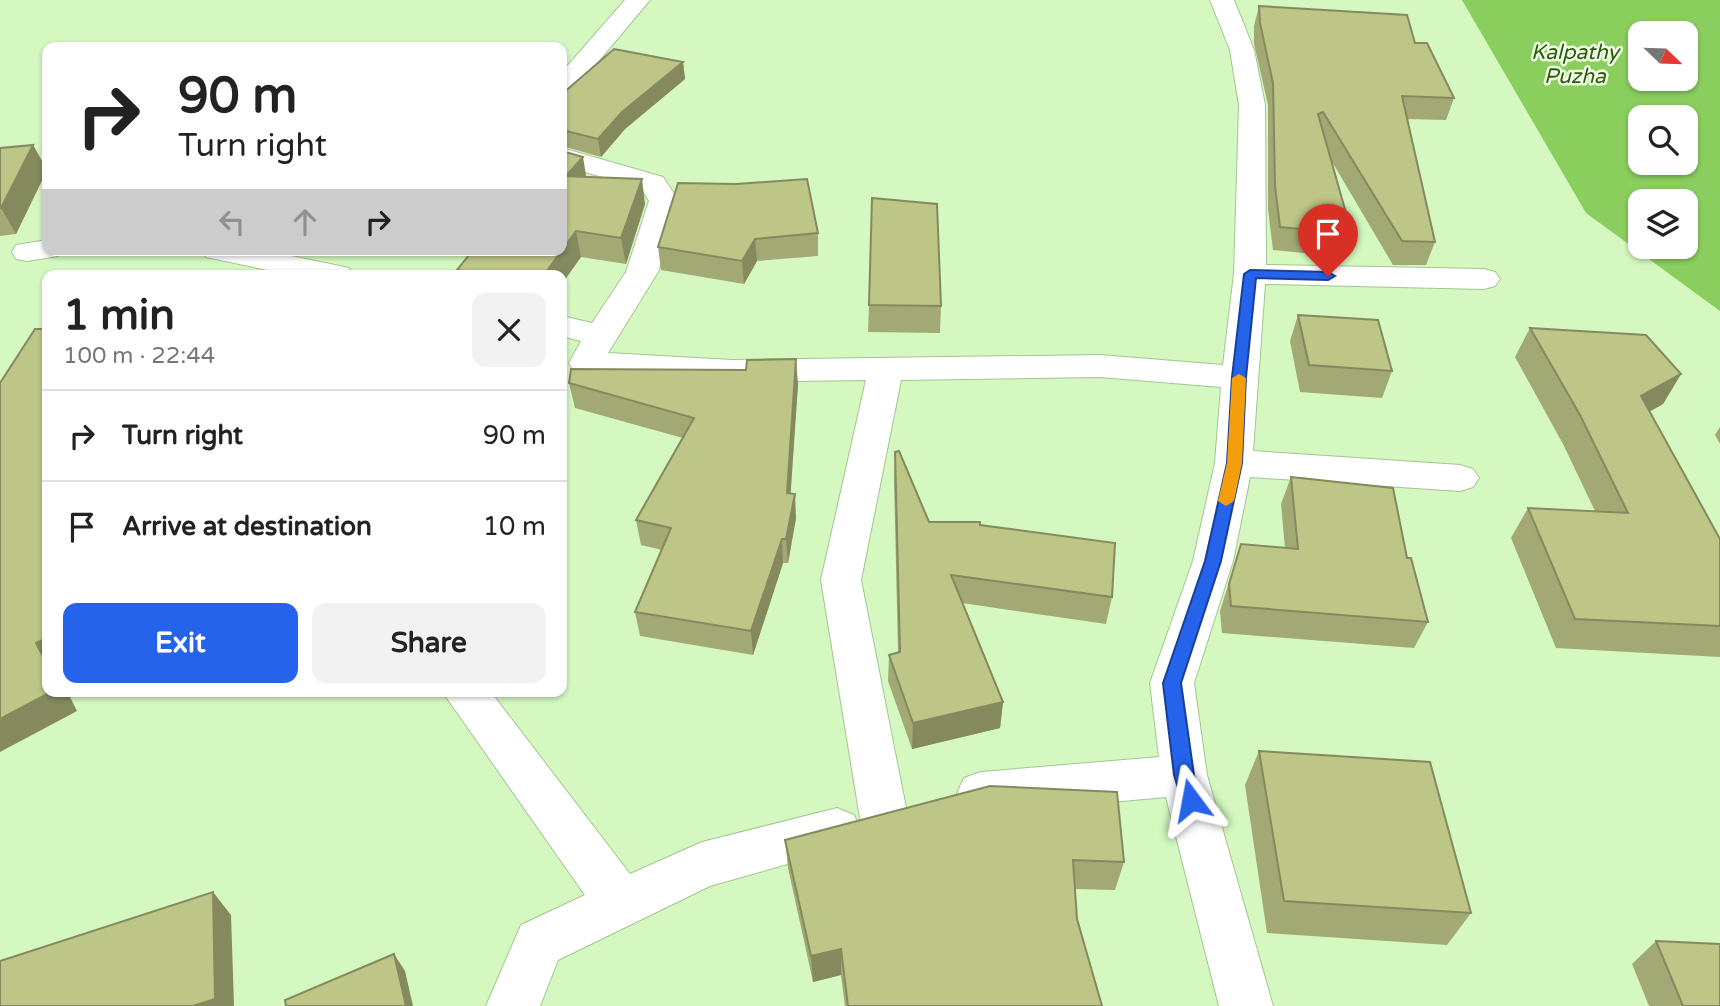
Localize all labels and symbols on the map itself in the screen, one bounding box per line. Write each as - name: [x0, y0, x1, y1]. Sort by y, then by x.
- north arrow: [1628, 21, 1698, 91]
- water label: Kalpathy Puzha: [1531, 40, 1622, 89]
- pin: [1298, 204, 1358, 276]
- position arrow: [1154, 763, 1228, 837]

